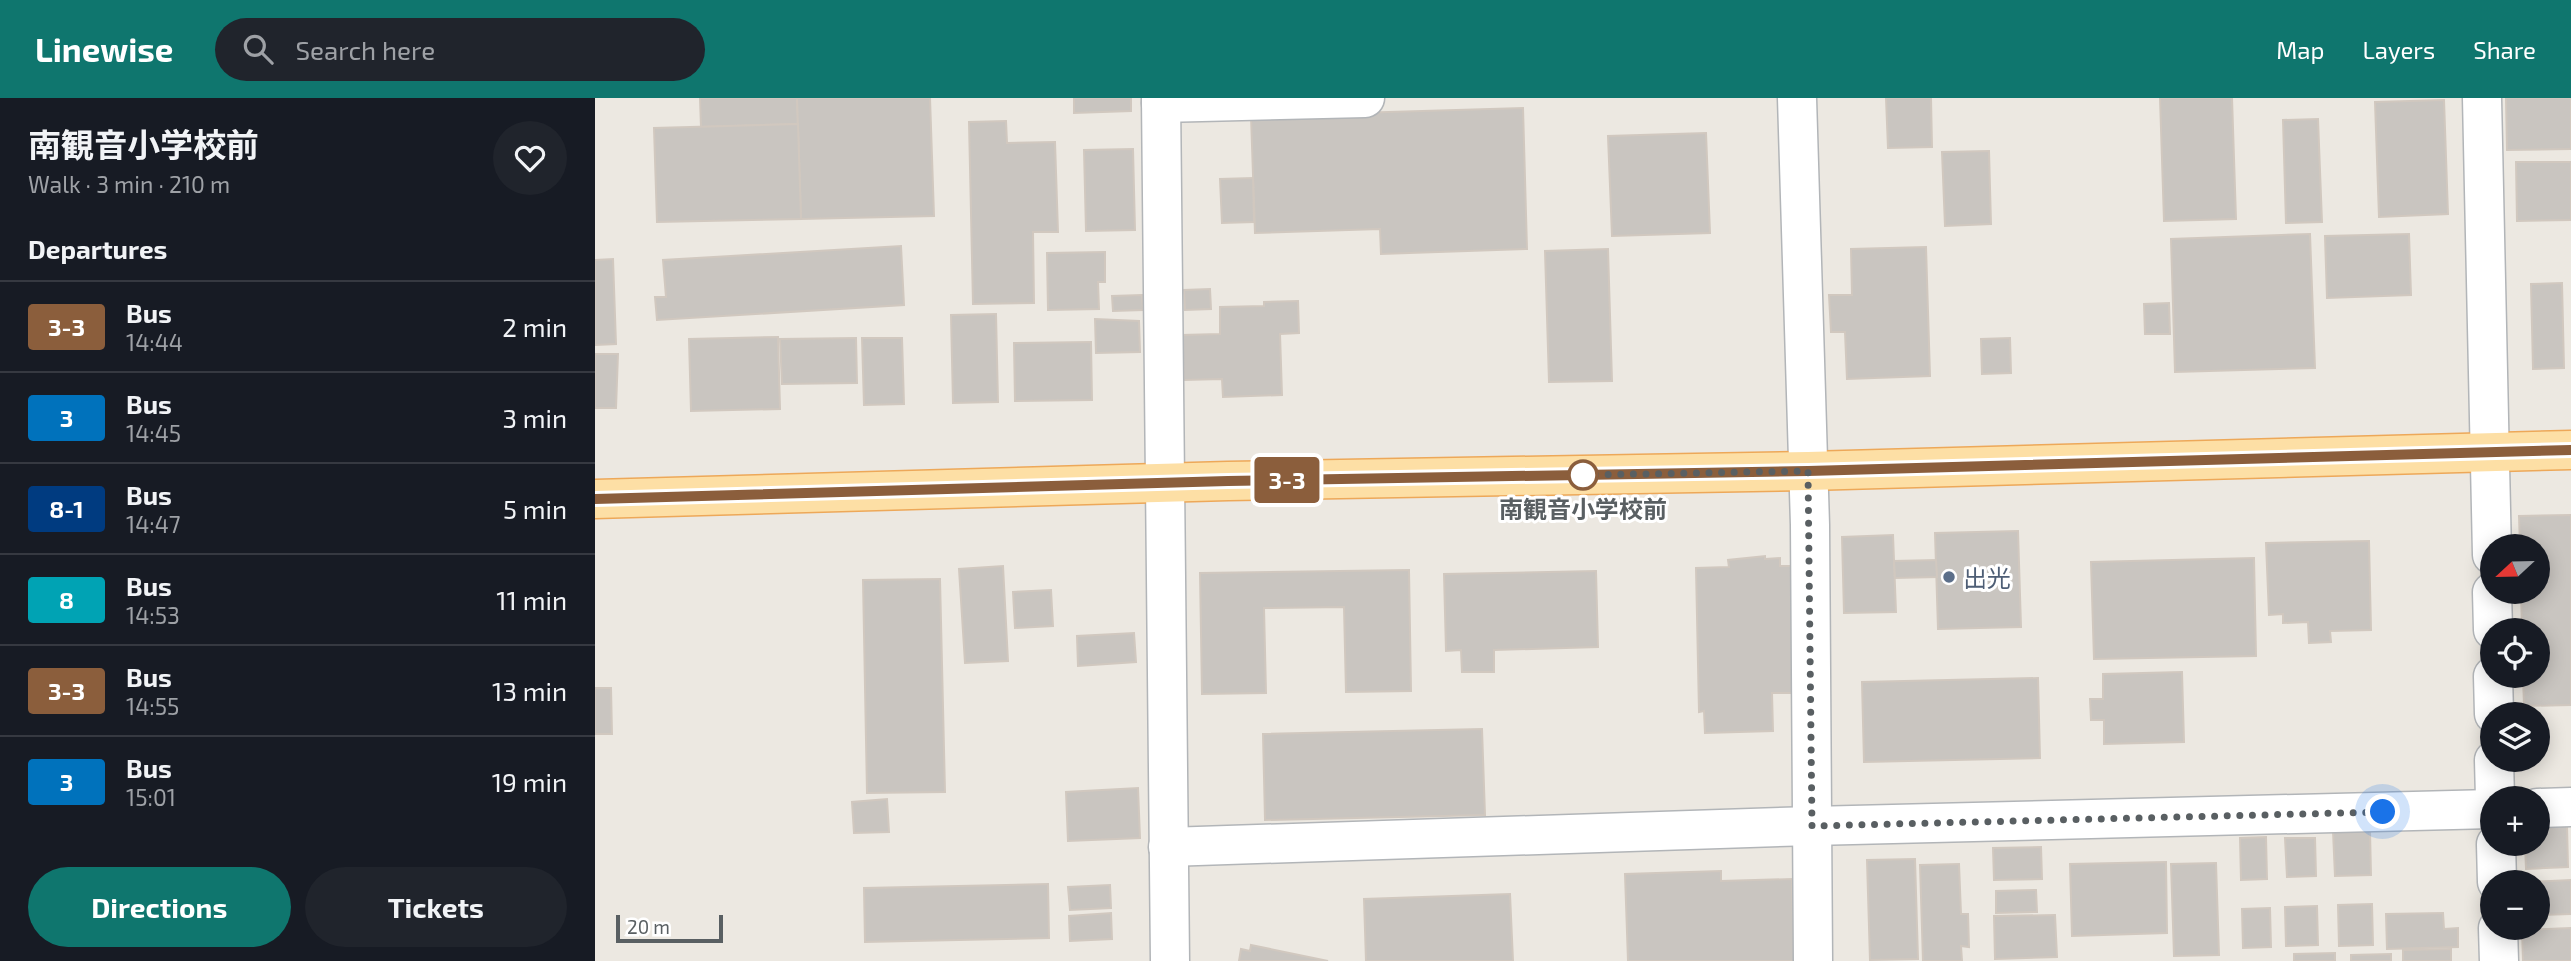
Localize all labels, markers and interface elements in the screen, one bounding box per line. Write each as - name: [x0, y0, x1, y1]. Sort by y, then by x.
- search box: [215, 18, 705, 81]
- text: Linewise: [35, 29, 173, 69]
- icon: search: [239, 30, 277, 68]
- text: Search here: [295, 34, 435, 65]
- text: Map: [2276, 35, 2324, 64]
- text: Layers: [2362, 35, 2435, 64]
- text: Share: [2473, 35, 2536, 64]
- button: heart: [493, 121, 567, 195]
- text: 南観音小学校前: [28, 124, 259, 164]
- text: Walk · 3 min · 210 m: [28, 170, 230, 198]
- text: Departures: [28, 233, 167, 264]
- text: Bus: [126, 297, 172, 328]
- text: 2 min: [502, 311, 567, 342]
- text: 3-3: [48, 312, 85, 341]
- text: 14:44: [126, 328, 183, 356]
- text: Bus: [126, 388, 172, 419]
- text: 3 min: [502, 402, 567, 433]
- text: 3: [60, 403, 73, 432]
- text: 14:45: [126, 419, 181, 447]
- line badge: 3-3: [1247, 457, 1327, 503]
- marker: 南観音小学校前: [1568, 460, 1598, 490]
- text: 3-3: [1268, 465, 1306, 494]
- text: Bus: [126, 479, 172, 510]
- text: 5 min: [503, 493, 567, 524]
- text: 8-1: [49, 494, 84, 523]
- place label: 南観音小学校前: [1499, 494, 1667, 523]
- text: 14:47: [126, 510, 181, 538]
- north arrow: [2480, 534, 2550, 604]
- map controls: [2480, 534, 2550, 940]
- place label: 出光: [1963, 563, 2011, 592]
- marker: 出光: [1941, 569, 1957, 585]
- text: Bus: [126, 570, 172, 601]
- text: 11 min: [496, 584, 567, 615]
- text: 8: [59, 585, 74, 614]
- text: 14:53: [126, 601, 180, 629]
- button: locate: [2480, 618, 2550, 688]
- text: Bus: [126, 661, 172, 692]
- text: 13 min: [492, 675, 567, 706]
- text: 3-3: [48, 676, 85, 705]
- text: 14:55: [126, 692, 179, 720]
- button: layers: [2480, 702, 2550, 772]
- text: Bus: [126, 752, 172, 783]
- text: 19 min: [492, 766, 567, 797]
- text: 3: [60, 767, 73, 796]
- text: 15:01: [126, 783, 176, 811]
- button: +: [2480, 786, 2550, 856]
- your location: [2365, 794, 2400, 829]
- button: Directions: [28, 867, 291, 947]
- button: Tickets: [305, 867, 567, 947]
- button: −: [2480, 870, 2550, 940]
- scale bar: [616, 912, 723, 944]
- text: 20 m: [627, 915, 670, 938]

